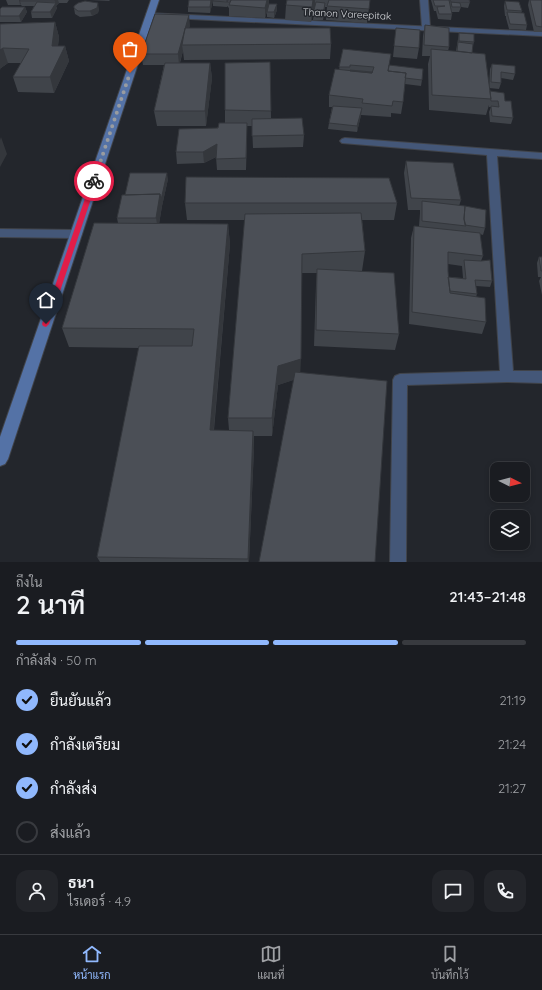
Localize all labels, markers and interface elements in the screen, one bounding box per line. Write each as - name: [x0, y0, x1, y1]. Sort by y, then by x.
- street label: Thanon Vareepitak: [302, 5, 392, 23]
- pin: [113, 32, 147, 73]
- icon: bag: [119, 38, 141, 60]
- courier: [74, 161, 114, 201]
- icon: bike: [83, 170, 105, 192]
- pin: [29, 283, 63, 324]
- icon: home: [35, 289, 57, 311]
- north arrow: [490, 462, 530, 502]
- map controls: [490, 462, 530, 550]
- button: layers: [490, 510, 530, 550]
- text: ถึงใน: [16, 574, 43, 590]
- text: 21:43–21:48: [449, 587, 526, 606]
- text: 2 นาที: [16, 588, 85, 621]
- text: กำลังส่ง · 50 m: [16, 652, 97, 668]
- icon: check: [16, 689, 38, 711]
- text: ยืนยันแล้ว: [50, 691, 111, 710]
- text: 21:19: [499, 692, 526, 708]
- icon: check: [16, 733, 38, 755]
- text: กำลังเตรียม: [50, 735, 120, 754]
- text: 21:24: [498, 736, 526, 752]
- icon: check: [16, 777, 38, 799]
- text: กำลังส่ง: [50, 779, 97, 798]
- text: 21:27: [498, 780, 526, 796]
- text: ส่งแล้ว: [50, 823, 91, 842]
- button: person: [16, 870, 58, 912]
- button: chat: [432, 870, 474, 912]
- button: phone: [484, 870, 526, 912]
- text: ธนา: [68, 873, 94, 892]
- text: ไรเดอร์ · 4.9: [68, 893, 131, 909]
- tab: หน้าแรก: [73, 943, 111, 982]
- tab: แผนที่: [257, 943, 285, 982]
- tab: บันทึกไว้: [431, 943, 469, 982]

